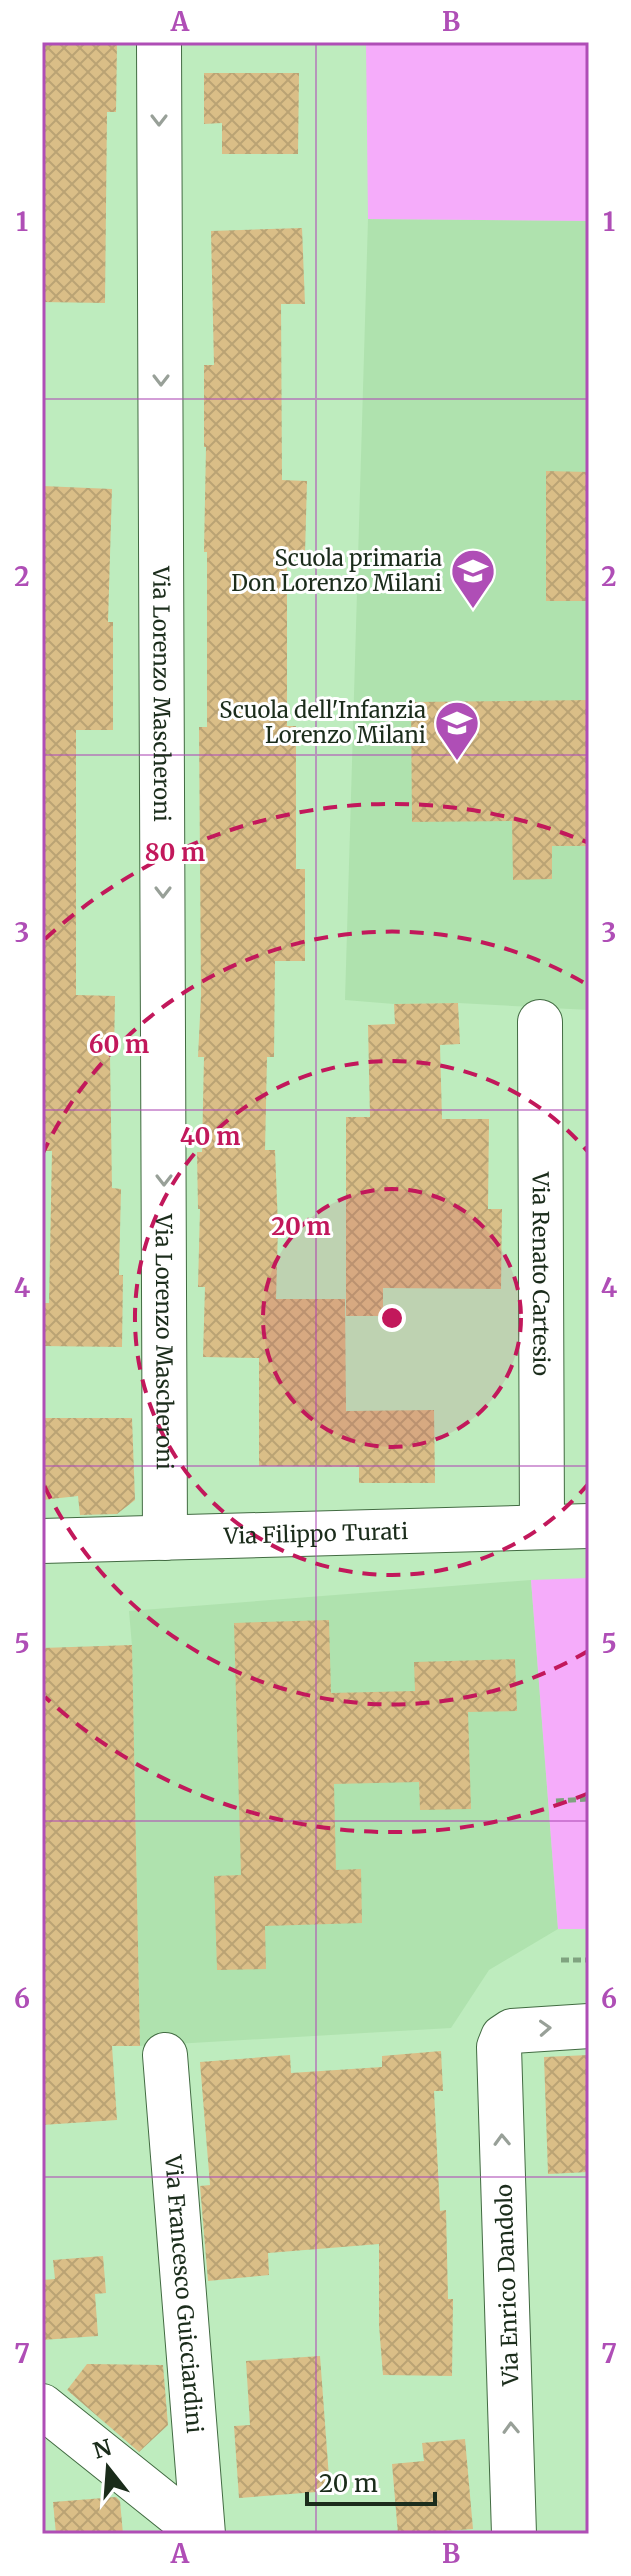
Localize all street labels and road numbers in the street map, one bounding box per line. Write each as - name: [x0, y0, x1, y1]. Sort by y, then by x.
- street label: Via Lorenzo Mascheroni: [147, 565, 176, 822]
- street label: Via Renato Cartesio: [527, 1171, 555, 1376]
- street label: Via Lorenzo Mascheroni: [150, 1213, 179, 1470]
- street label: Via Filippo Turati: [222, 1517, 408, 1550]
- street label: Via Francesco Guicciardini: [159, 2153, 209, 2434]
- street label: Via Enrico Dandolo: [489, 2184, 525, 2387]

